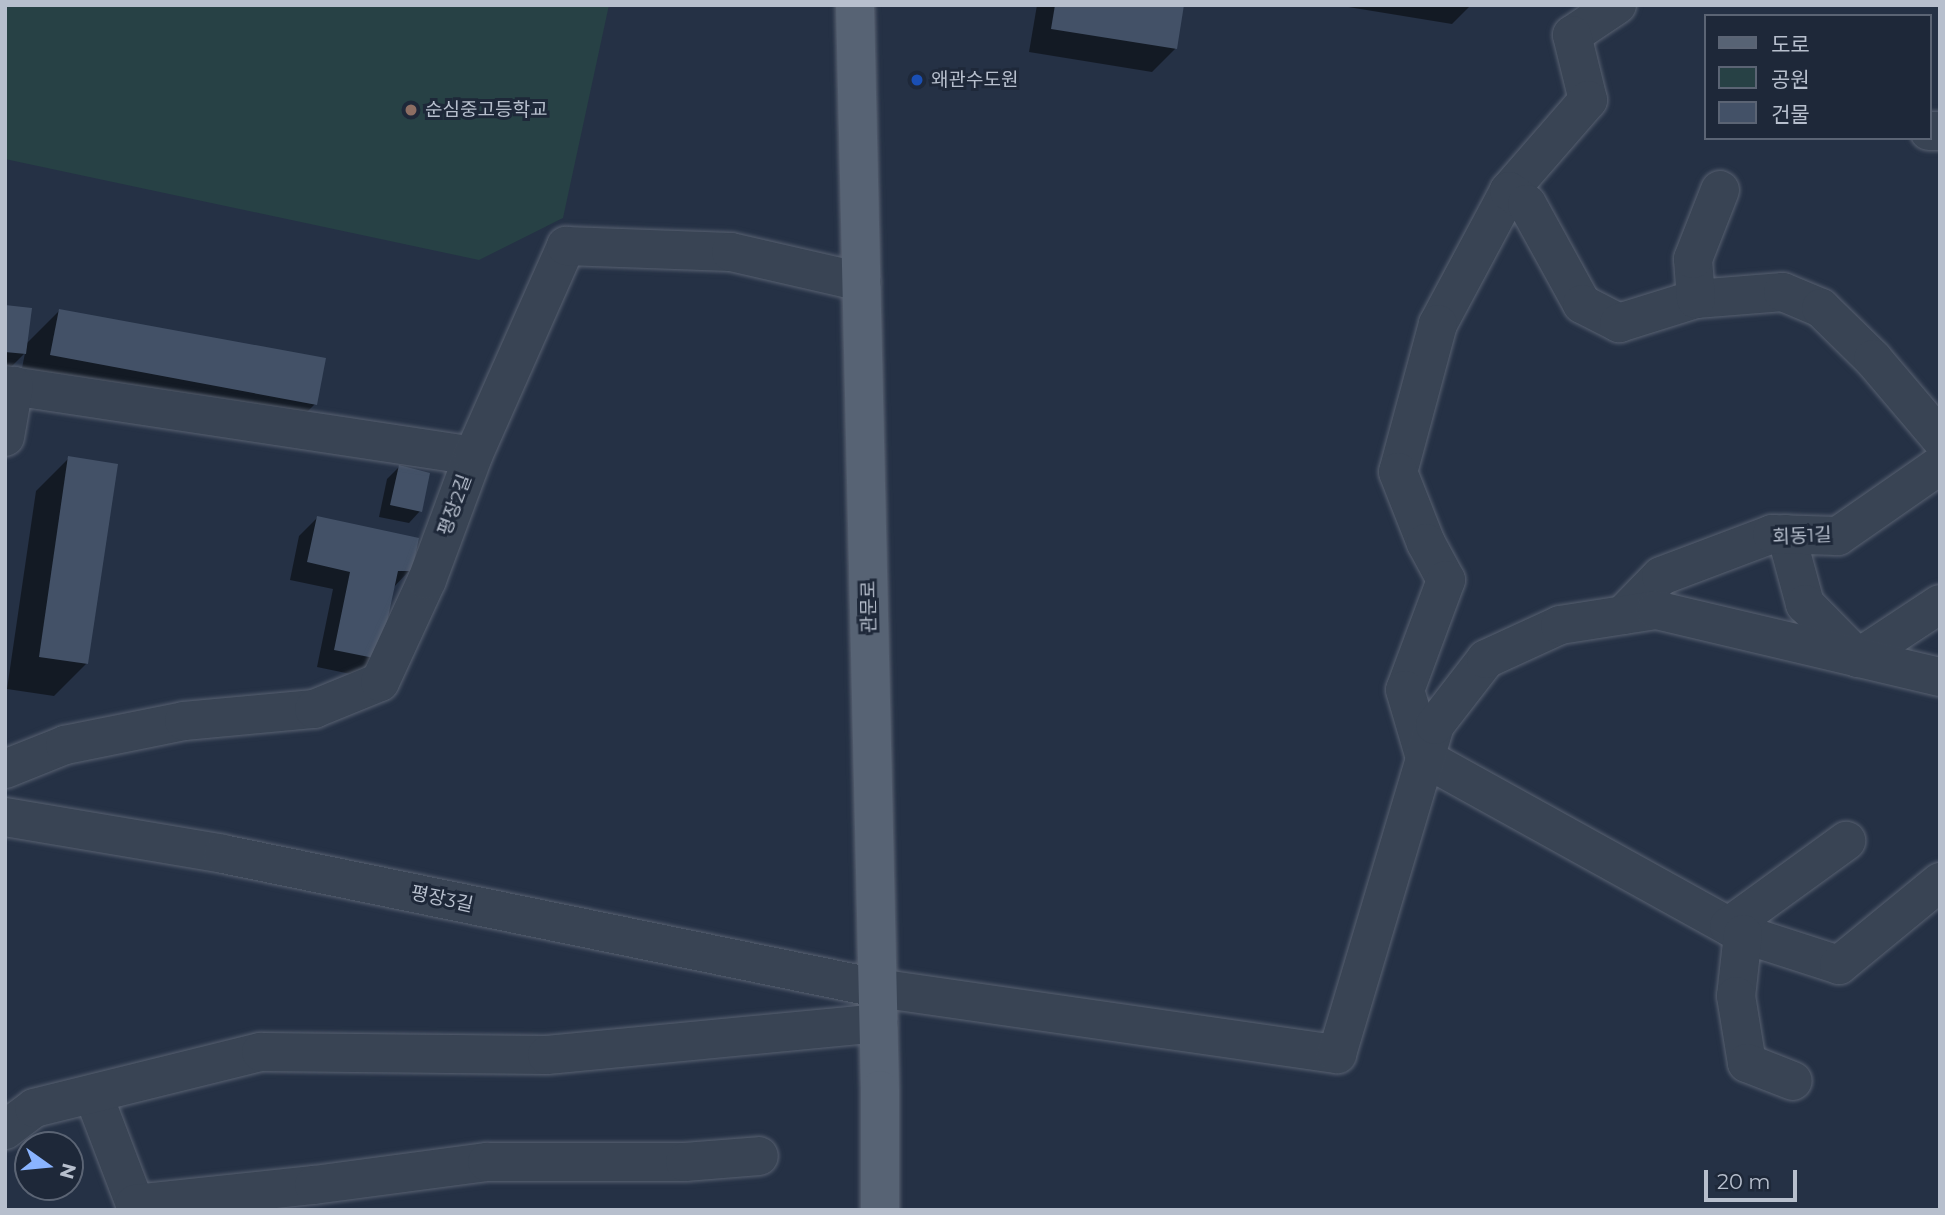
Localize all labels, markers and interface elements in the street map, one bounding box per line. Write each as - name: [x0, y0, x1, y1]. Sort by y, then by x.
- legend: [1703, 14, 1931, 140]
- text: 도로: [1771, 32, 1810, 57]
- text: 공원: [1771, 67, 1810, 92]
- place label: 왜관수도원: [931, 69, 1018, 91]
- marker: 왜관수도원: [909, 72, 925, 88]
- place label: 순심중고등학교: [425, 99, 547, 121]
- marker: 순심중고등학교: [403, 102, 419, 118]
- text: 건물: [1771, 102, 1810, 127]
- street label: 평장2길: [433, 471, 477, 539]
- street label: 회동1길: [1772, 524, 1832, 548]
- street label: 관문로: [857, 581, 881, 633]
- street label: 평장3길: [409, 881, 475, 917]
- north arrow: [14, 1131, 84, 1201]
- scale bar: [1707, 1156, 1800, 1200]
- text: N: [55, 1161, 81, 1181]
- text: 20 m: [1717, 1169, 1771, 1194]

